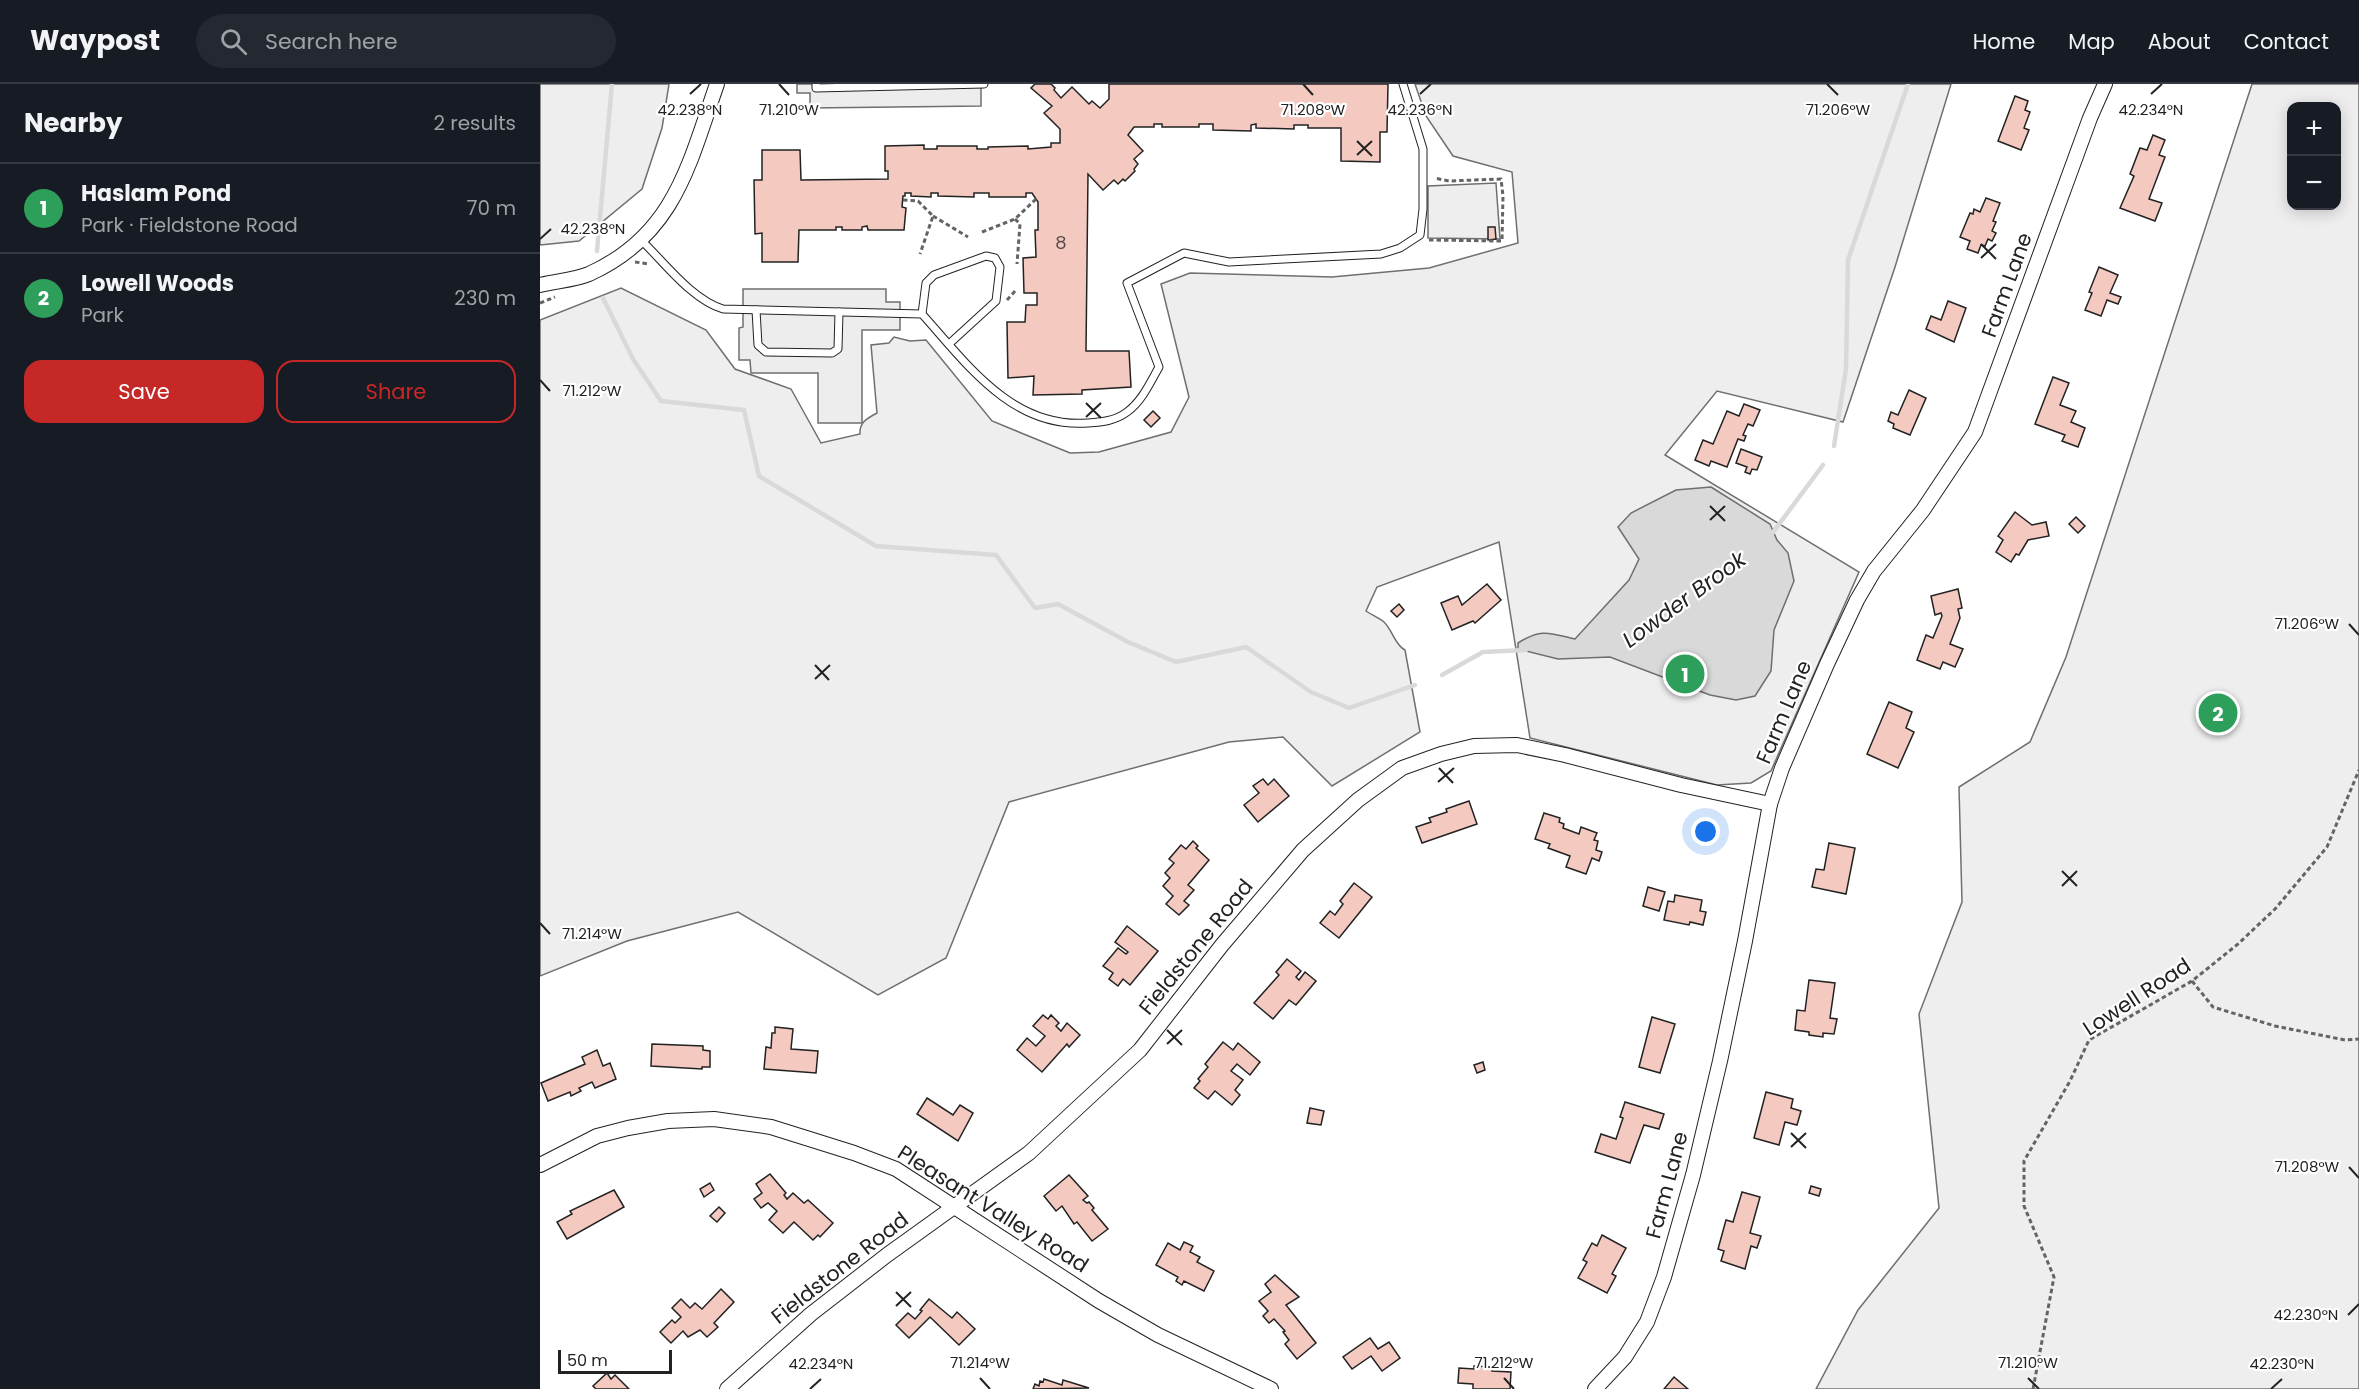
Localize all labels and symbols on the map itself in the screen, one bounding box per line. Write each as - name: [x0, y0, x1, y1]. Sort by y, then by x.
- text: 42.238°N: [658, 99, 722, 120]
- text: 71.210°W: [759, 99, 819, 120]
- text: 71.208°W: [1281, 99, 1346, 120]
- text: 42.236°N: [1388, 99, 1452, 120]
- text: 71.206°W: [1806, 99, 1871, 120]
- text: 42.234°N: [2119, 99, 2183, 120]
- text: 42.238°N: [561, 218, 625, 239]
- street label: Farm Lane: [1974, 228, 2039, 341]
- house number: 8: [1055, 230, 1067, 255]
- text: 71.212°W: [563, 380, 622, 401]
- water label: Lowder Brook: [1616, 543, 1754, 655]
- text: 71.206°W: [2275, 613, 2340, 634]
- pin: 1: [1666, 652, 1704, 696]
- street label: Farm Lane: [1749, 656, 1818, 768]
- pin: 2: [2198, 690, 2238, 736]
- your location: [1691, 817, 1720, 846]
- street label: Fieldstone Road: [1132, 873, 1259, 1021]
- text: 71.214°W: [562, 923, 622, 944]
- street label: Lowell Road: [2077, 951, 2196, 1042]
- street label: Farm Lane: [1638, 1128, 1695, 1242]
- street label: Pleasant Valley Road: [892, 1138, 1094, 1279]
- text: 71.208°W: [2275, 1156, 2340, 1177]
- street label: Fieldstone Road: [765, 1205, 914, 1330]
- text: 42.230°N: [2274, 1304, 2338, 1325]
- scale bar: [558, 1347, 672, 1374]
- text: 71.214°W: [950, 1352, 1010, 1373]
- text: 71.212°W: [1475, 1352, 1534, 1373]
- text: 71.210°W: [1998, 1352, 2058, 1373]
- text: 42.234°N: [789, 1353, 853, 1374]
- text: 42.230°N: [2250, 1353, 2314, 1374]

